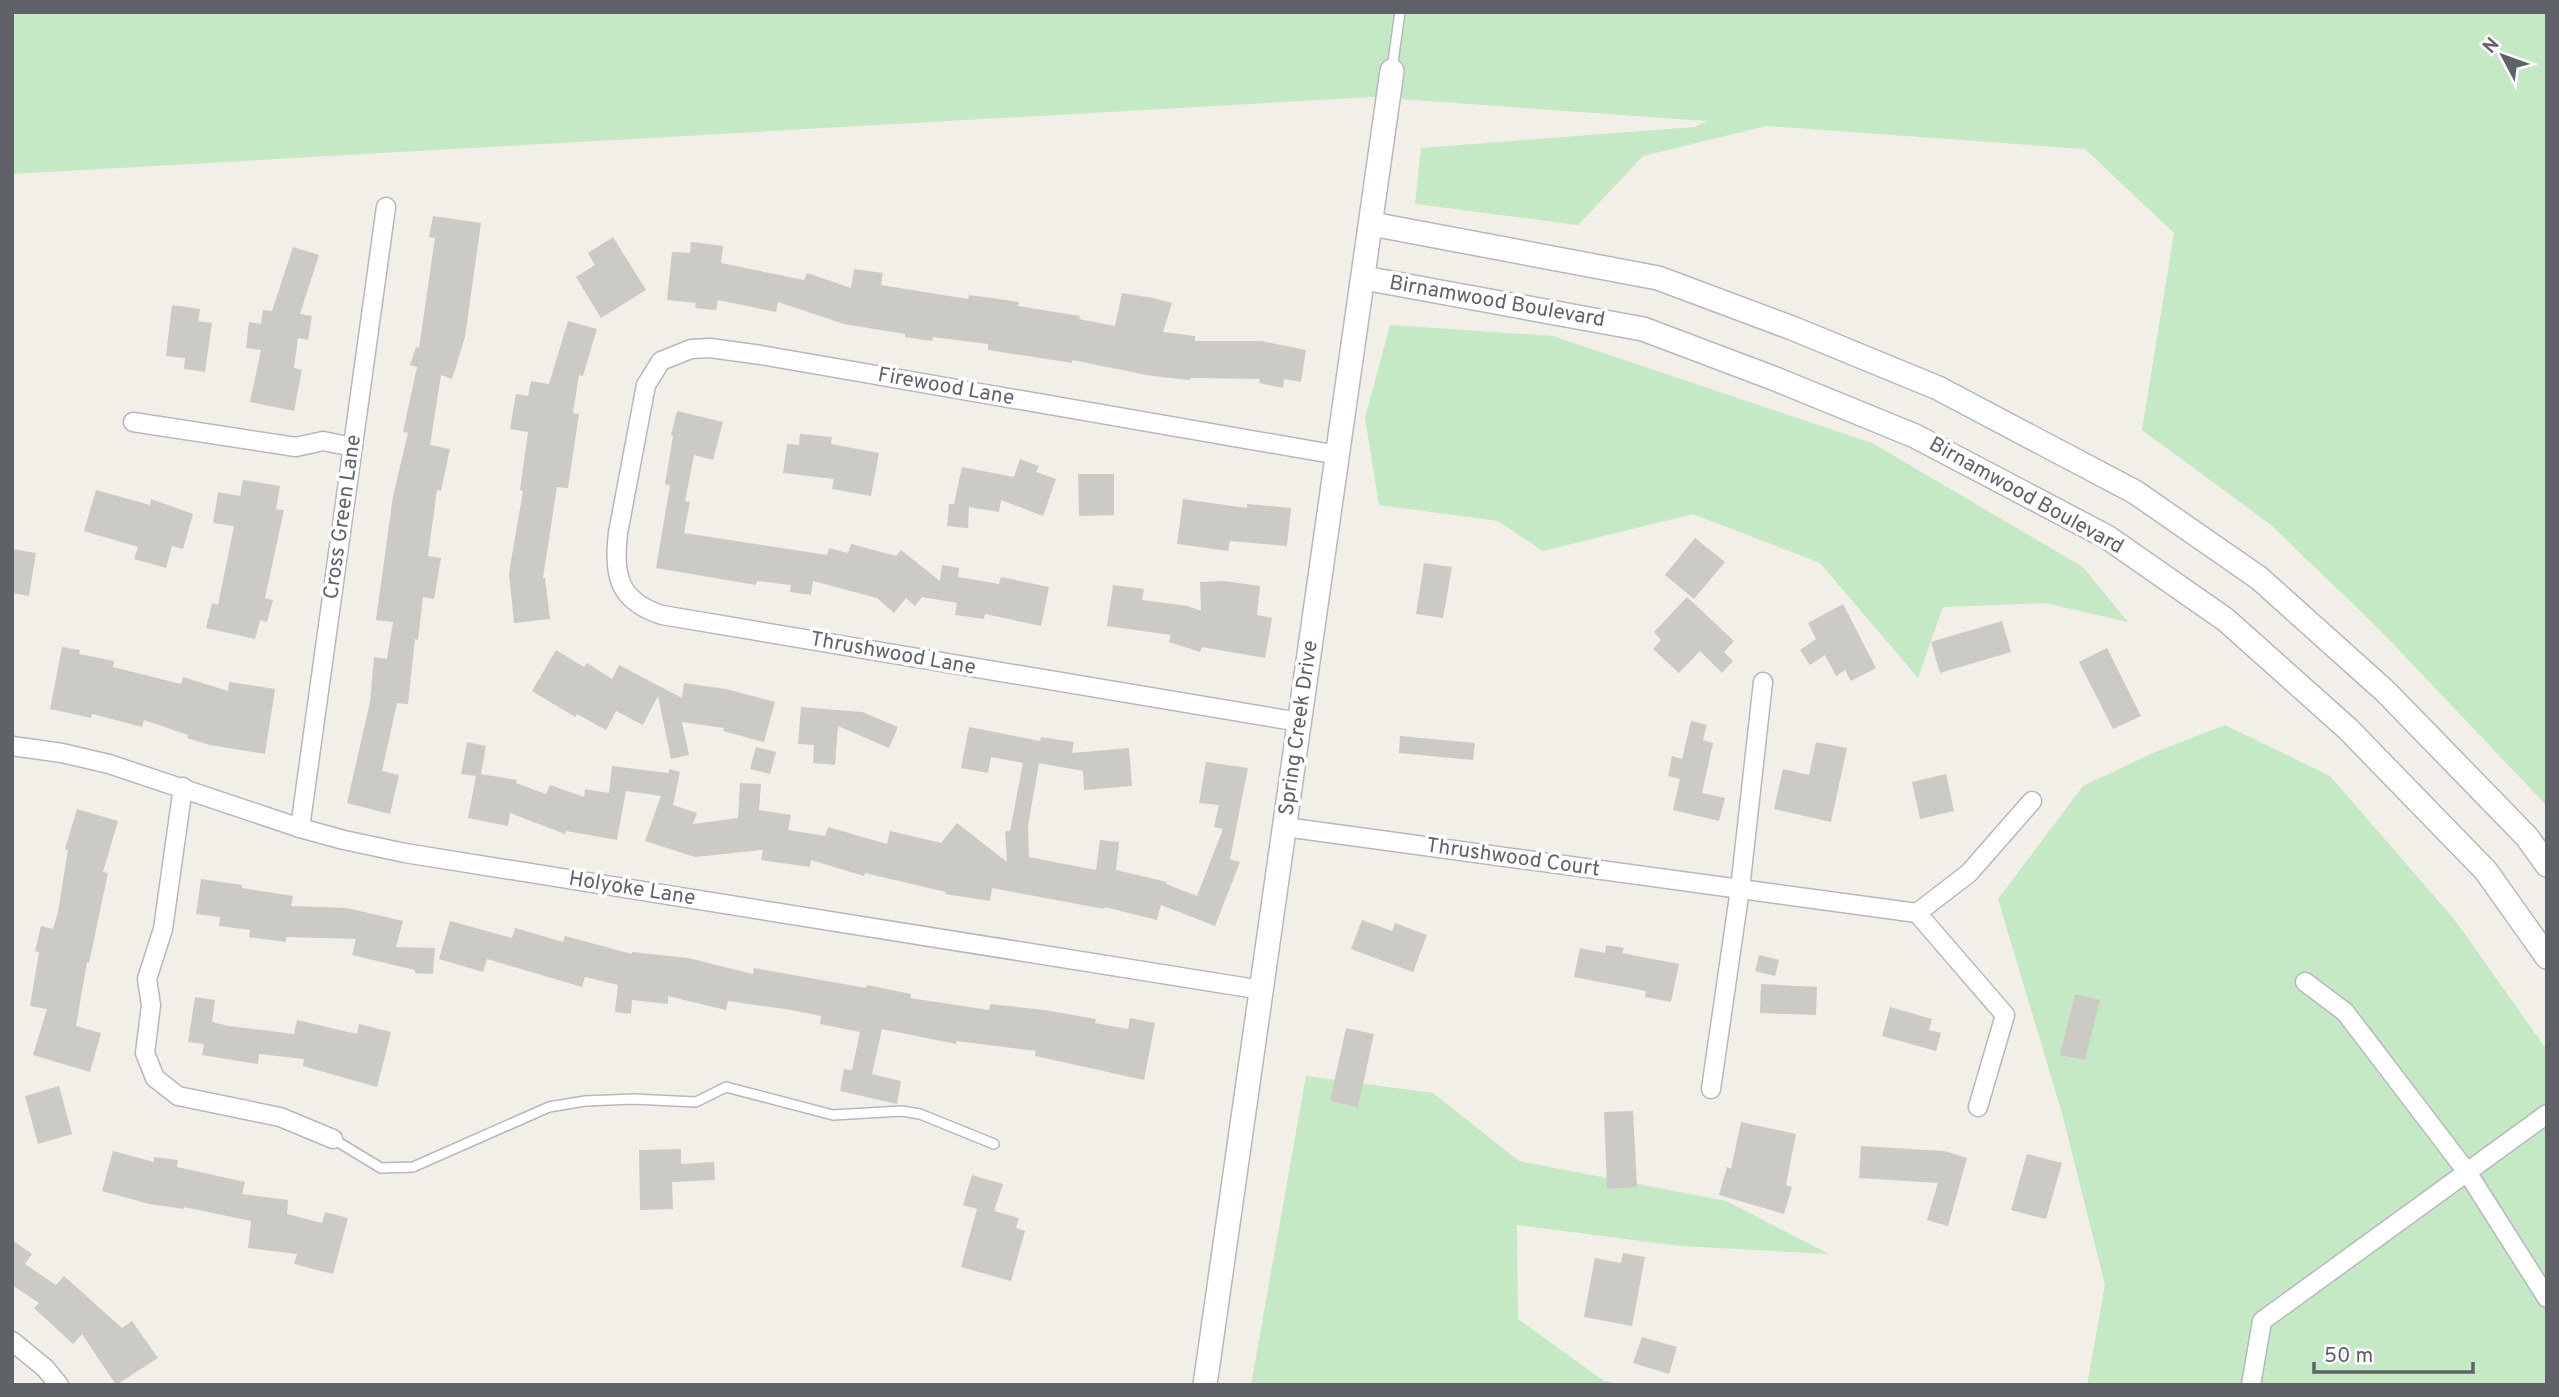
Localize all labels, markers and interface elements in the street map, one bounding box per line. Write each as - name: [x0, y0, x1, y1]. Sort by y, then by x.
- north arrow: [2468, 21, 2538, 91]
- text: N: [2478, 33, 2505, 59]
- street label: Birnamwood Boulevard: [1387, 270, 1607, 334]
- street label: Firewood Lane: [876, 362, 1016, 412]
- street label: Birnamwood Boulevard: [1924, 431, 2128, 561]
- street label: Cross Green Lane: [318, 433, 368, 601]
- street label: Thrushwood Lane: [808, 626, 978, 682]
- street label: Spring Creek Drive: [1273, 639, 1325, 817]
- street label: Thrushwood Court: [1424, 832, 1602, 884]
- street label: Holyoke Lane: [567, 866, 697, 912]
- scale bar: [2314, 1330, 2473, 1374]
- text: 50 m: [2324, 1343, 2373, 1370]

